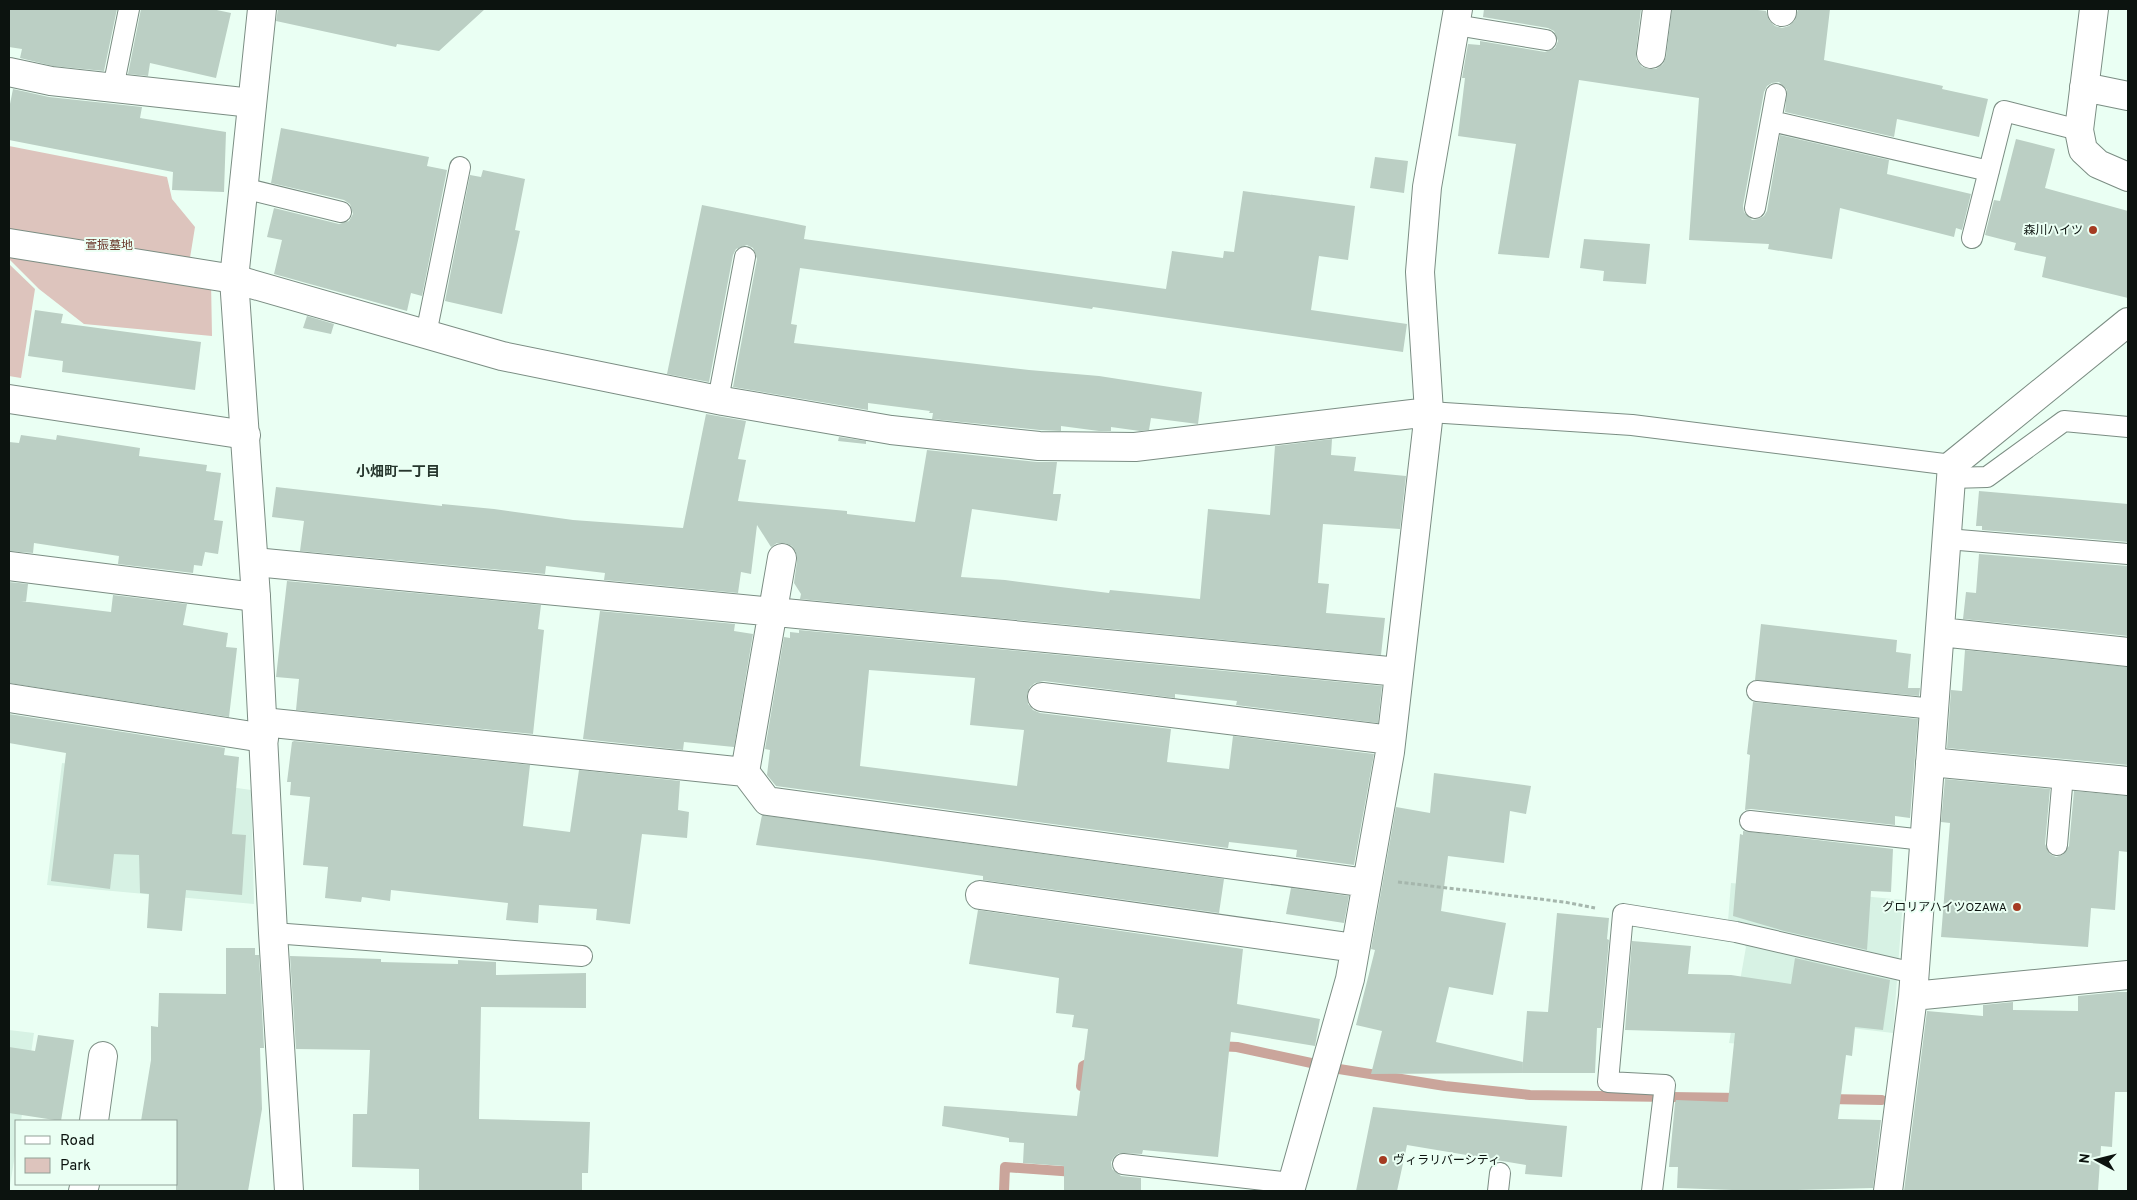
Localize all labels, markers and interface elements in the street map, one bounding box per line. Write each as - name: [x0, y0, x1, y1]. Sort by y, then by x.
- place label: 森川ハイツ: [2023, 223, 2083, 239]
- marker: 森川ハイツ: [2087, 224, 2099, 236]
- park label: 萱振墓地: [85, 238, 133, 254]
- district label: 小畑町一丁目: [356, 464, 440, 481]
- place label: グロリアハイツOZAWA: [1882, 900, 2007, 916]
- marker: グロリアハイツOZAWA: [2011, 901, 2023, 913]
- legend: [15, 1120, 178, 1185]
- text: Road: [60, 1132, 95, 1151]
- north arrow: [2072, 1135, 2122, 1185]
- place label: ヴィラリバーシティ: [1393, 1153, 1500, 1169]
- text: N: [2077, 1153, 2095, 1165]
- marker: ヴィラリバーシティ: [1377, 1154, 1389, 1166]
- text: Park: [60, 1157, 91, 1176]

